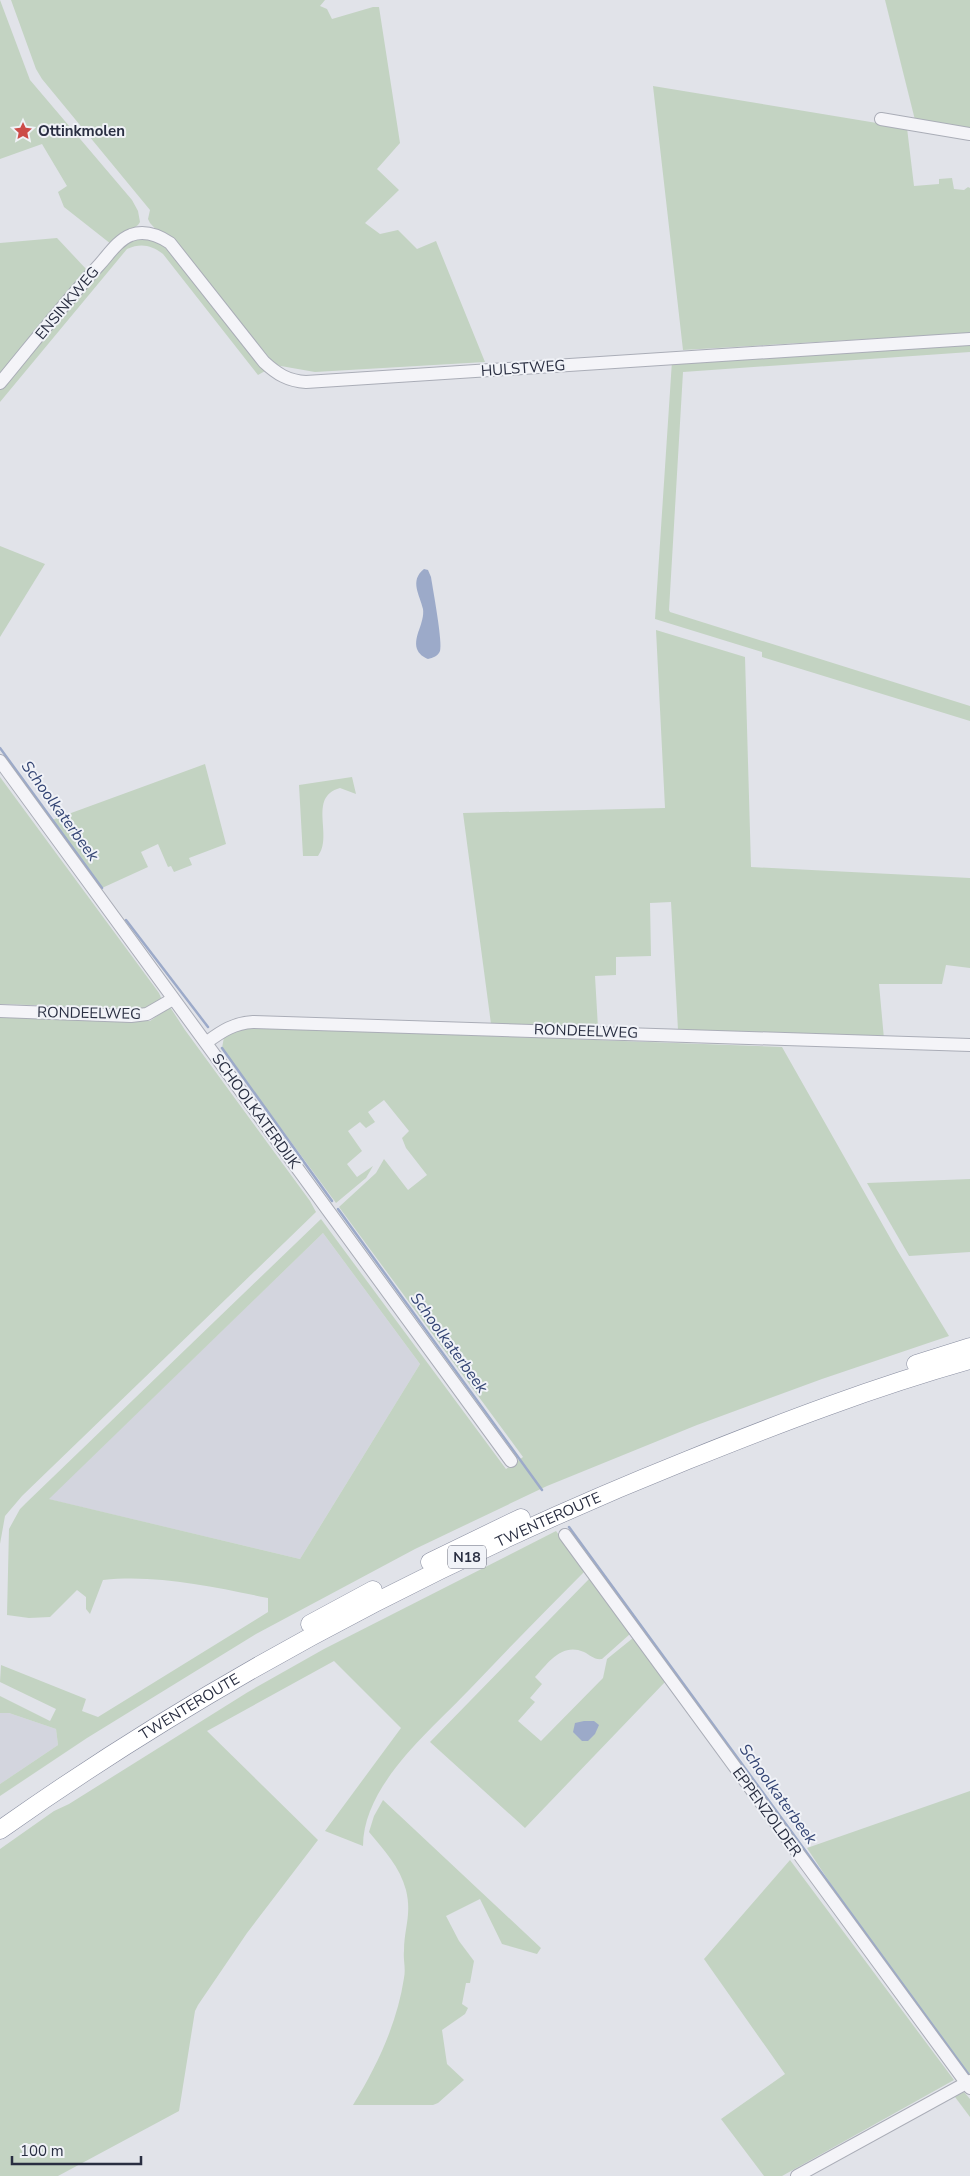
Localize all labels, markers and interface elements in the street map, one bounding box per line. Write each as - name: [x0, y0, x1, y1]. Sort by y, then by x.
- place icon: Ottinkmolen: [12, 120, 34, 142]
- place label: Ottinkmolen: [38, 121, 125, 141]
- street label: ENSINKWEG: [31, 262, 103, 344]
- street label: HULSTWEG: [480, 355, 566, 381]
- water label: Schoolkaterbeek: [16, 756, 105, 867]
- street label: RONDEELWEG: [37, 1002, 141, 1024]
- street label: RONDEELWEG: [534, 1019, 638, 1043]
- street label: SCHOOLKATERDIJK: [207, 1049, 305, 1173]
- water label: Schoolkaterbeek: [405, 1288, 494, 1399]
- street label: TWENTEROUTE: [492, 1487, 604, 1552]
- road number: N18: [448, 1545, 486, 1568]
- street label: TWENTEROUTE: [135, 1669, 243, 1745]
- water label: Schoolkaterbeek: [734, 1739, 823, 1850]
- street label: EPPENZOLDER: [728, 1763, 806, 1861]
- scale bar: [12, 2134, 141, 2166]
- text: 100 m: [20, 2141, 64, 2161]

